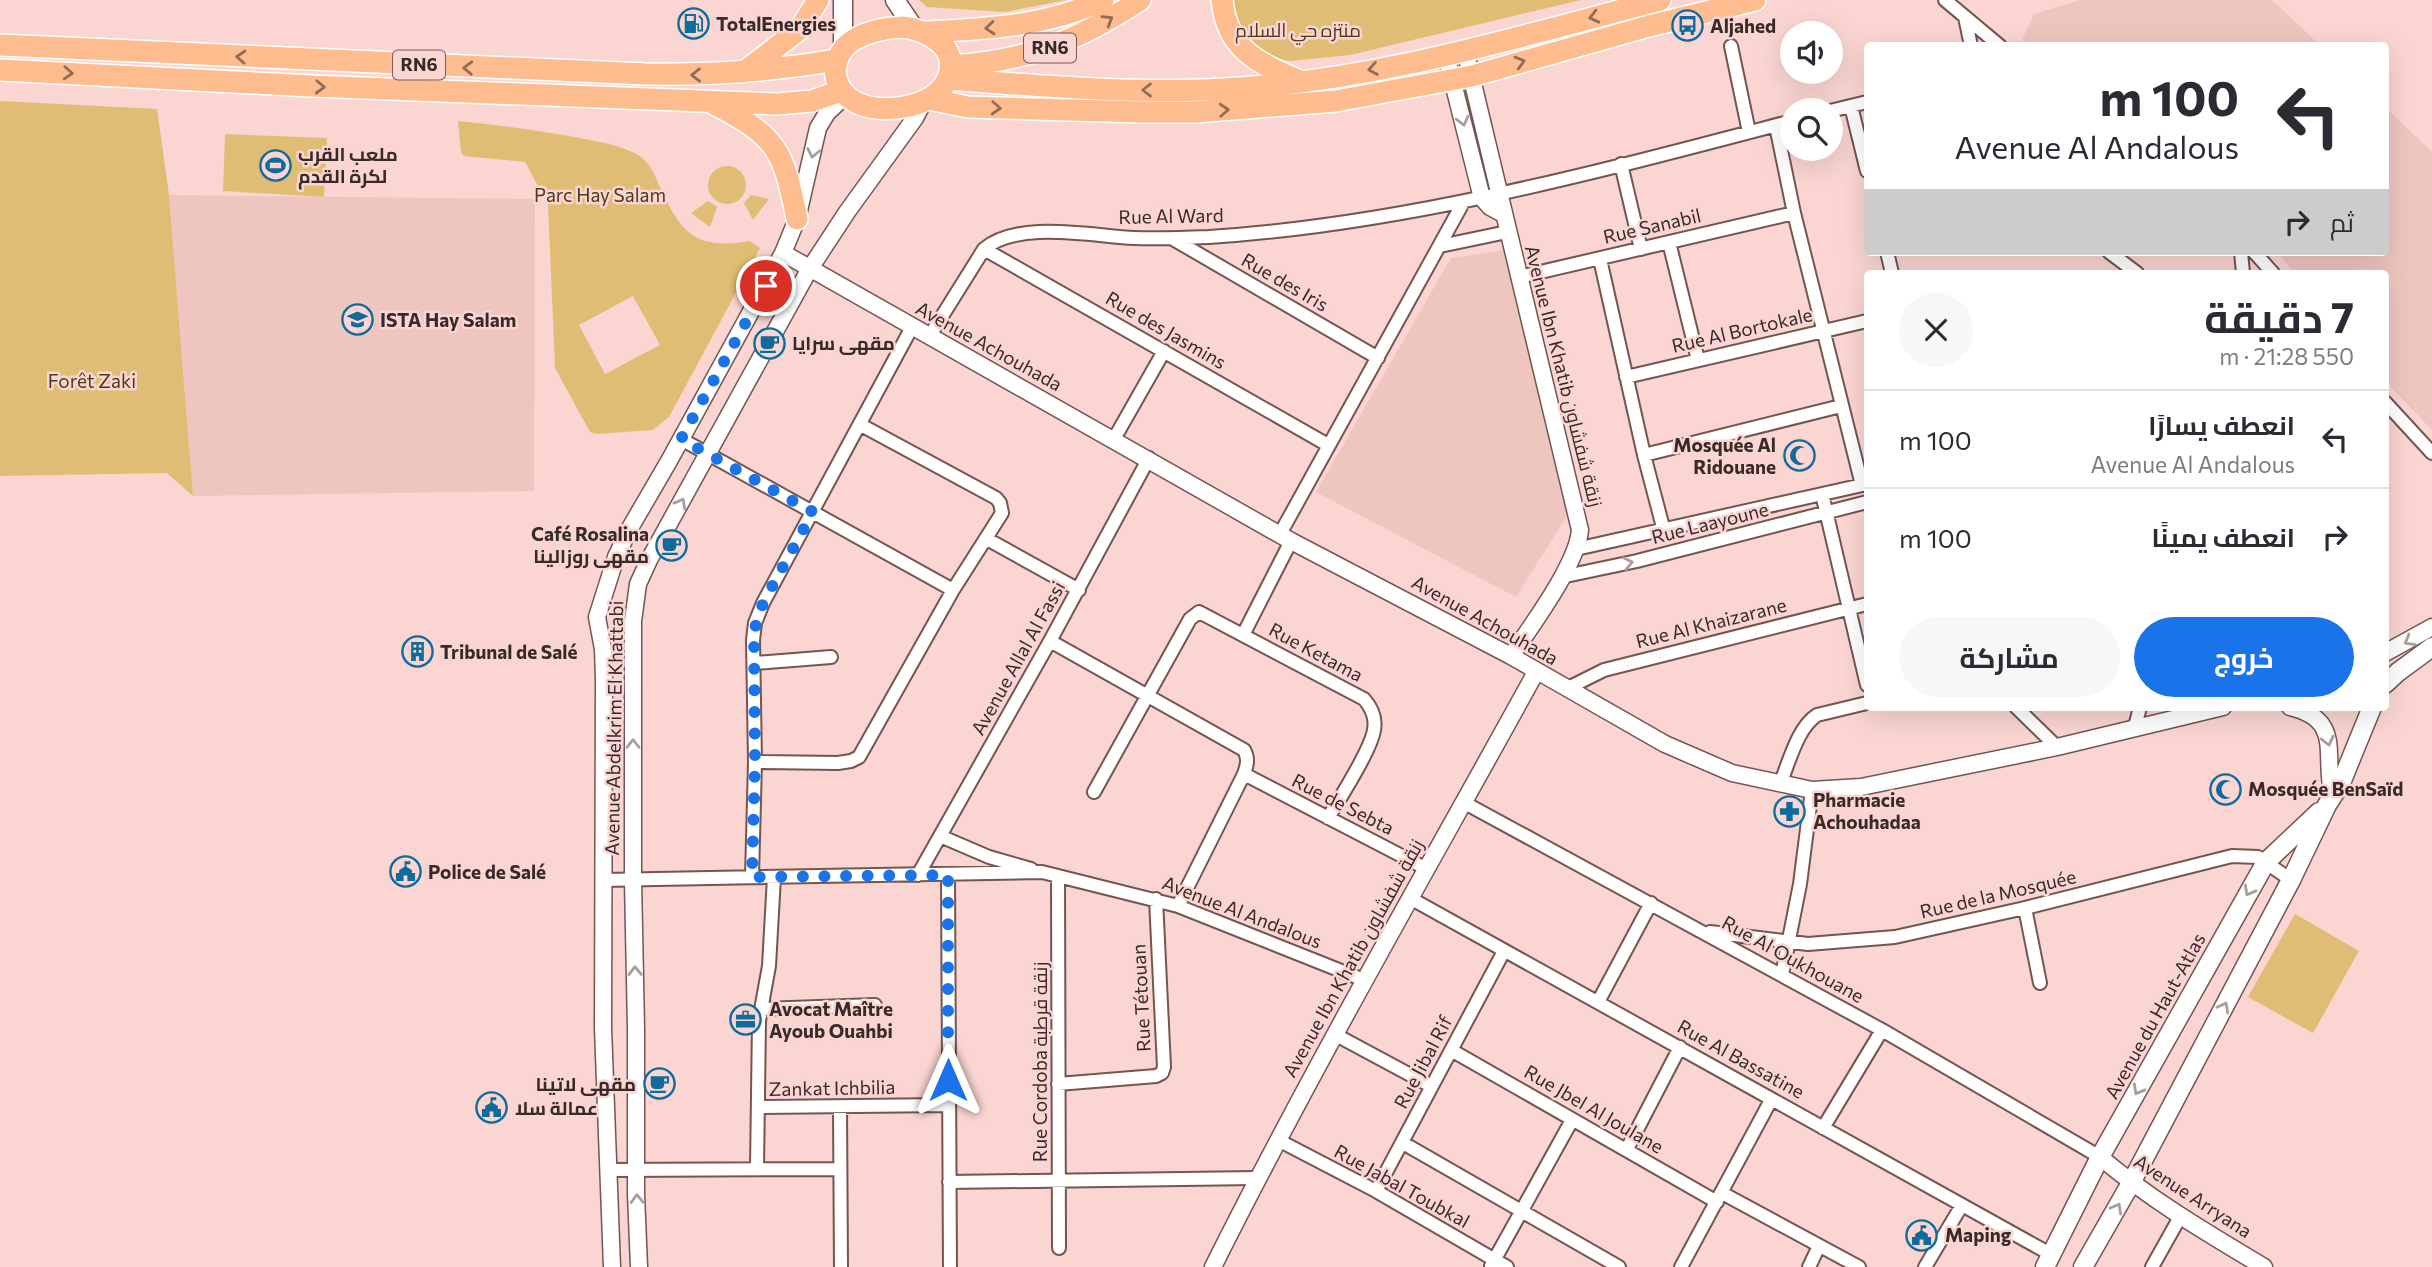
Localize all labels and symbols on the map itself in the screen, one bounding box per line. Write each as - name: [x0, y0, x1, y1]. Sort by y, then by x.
- fuel station icon: TotalEnergies: [676, 7, 710, 41]
- one-way arrow: [1588, 9, 1600, 23]
- bus stop icon: Aljahed: [1670, 9, 1704, 43]
- place label: TotalEnergies: [716, 12, 836, 35]
- place label: Aljahed: [1710, 14, 1776, 37]
- one-way arrow: [1100, 15, 1113, 28]
- park label: منتزه حي السلام: [1235, 18, 1361, 45]
- one-way arrow: [984, 20, 995, 35]
- road number: RN6: [1024, 33, 1076, 62]
- one-way arrow: [235, 49, 246, 64]
- road number: RN6: [393, 51, 445, 80]
- one-way arrow: [1514, 56, 1526, 71]
- one-way arrow: [463, 60, 474, 75]
- one-way arrow: [1367, 61, 1379, 76]
- one-way arrow: [63, 65, 74, 80]
- one-way arrow: [690, 67, 701, 82]
- one-way arrow: [315, 79, 326, 94]
- one-way arrow: [1141, 82, 1152, 98]
- one-way arrow: [991, 101, 1002, 116]
- one-way arrow: [1219, 103, 1230, 118]
- one-way arrow: [1455, 115, 1469, 127]
- place label: ملعب القرب لكرة القدم: [298, 142, 398, 190]
- one-way arrow: [806, 147, 821, 159]
- sports icon: ملعب القرب لكرة القدم: [258, 148, 292, 182]
- park label: Parc Hay Salam: [534, 183, 666, 206]
- street label: Rue Al Ward: [1118, 203, 1224, 228]
- street label: Rue Sanabil: [1601, 203, 1703, 248]
- street label: Avenue Ibn Khatib زنقة شفشاون: [1520, 243, 1608, 509]
- street label: Rue des Iris: [1238, 247, 1333, 316]
- pin: [736, 256, 796, 316]
- street label: Rue des Jasmins: [1102, 286, 1231, 373]
- street label: Avenue Achouhada: [912, 296, 1066, 395]
- street label: Rue Al Bortokale: [1669, 302, 1815, 357]
- school or university icon: ISTA Hay Salam: [340, 303, 374, 337]
- place label: ISTA Hay Salam: [380, 308, 516, 331]
- cafe icon: مقهى سرايا: [752, 326, 786, 360]
- place label: مقهى سرايا: [792, 331, 895, 355]
- park label: Forêt Zaki: [48, 369, 136, 392]
- place label: Mosquée Al Ridouane: [1673, 433, 1776, 478]
- mosque icon: Mosquée Al Ridouane: [1782, 439, 1816, 473]
- street label: Rue Laayoune: [1649, 497, 1771, 548]
- one-way arrow: [673, 498, 686, 510]
- place label: Café Rosalina مقهى روزالينا: [531, 522, 649, 569]
- cafe icon: Café Rosalina مقهى روزالينا: [655, 528, 689, 562]
- one-way arrow: [1622, 557, 1634, 572]
- street label: Avenue Achouhada: [1408, 570, 1562, 669]
- street label: Avenue Allal Al Fassi: [966, 577, 1069, 739]
- street label: Rue Al Khaizarane: [1633, 593, 1789, 652]
- street label: Avenue Abdelkrim El Khattabi: [600, 600, 627, 856]
- street label: Rue Ketama: [1265, 617, 1367, 686]
- one-way arrow: [2404, 632, 2417, 645]
- building icon: Tribunal de Salé: [400, 635, 434, 669]
- place label: Tribunal de Salé: [440, 640, 577, 663]
- one-way arrow: [2319, 735, 2334, 747]
- one-way arrow: [625, 738, 641, 749]
- street label: Rue de Sebta: [1288, 768, 1398, 839]
- mosque icon: Mosquée BenSaïd: [2208, 772, 2242, 806]
- place label: Mosquée BenSaïd: [2248, 777, 2403, 800]
- place label: Pharmacie Achouhadaa: [1813, 788, 1921, 833]
- pharmacy icon: Pharmacie Achouhadaa: [1773, 794, 1807, 828]
- street label: Avenue Ibn Khatib زنقة شفشاون: [1277, 835, 1429, 1081]
- public building icon: Police de Salé: [388, 855, 422, 889]
- place label: Police de Salé: [428, 860, 546, 883]
- street label: Rue de la Mosquée: [1918, 864, 2078, 923]
- street label: Avenue Al Andalous: [1159, 871, 1325, 953]
- one-way arrow: [2244, 884, 2257, 897]
- street label: Rue Al Oukhouane: [1718, 910, 1868, 1007]
- street label: Avenue du Haut-Atlas: [2099, 929, 2210, 1103]
- street label: Rue Tétouan: [1126, 944, 1155, 1053]
- street label: Rue Cordoba زنقة قرطبة: [1028, 962, 1052, 1162]
- one-way arrow: [627, 966, 643, 976]
- place label: Avocat Maître Ayoub Ouahbi: [769, 997, 893, 1042]
- one-way arrow: [2216, 1002, 2229, 1014]
- office icon: Avocat Maître Ayoub Ouahbi: [729, 1003, 763, 1037]
- street label: Rue Jibal Rif: [1388, 1011, 1457, 1112]
- street label: Rue Al Bassatine: [1674, 1014, 1809, 1103]
- position arrow: [911, 1043, 985, 1117]
- street label: Rue Jbel Al Joulane: [1521, 1059, 1668, 1158]
- cafe icon: مقهى لاتينا: [642, 1067, 676, 1101]
- place label: مقهى لاتينا: [535, 1072, 636, 1096]
- street label: Zankat Ichbilia: [768, 1075, 895, 1100]
- one-way arrow: [2133, 1082, 2146, 1095]
- public building icon: عمالة سلا: [475, 1091, 509, 1125]
- place label: عمالة سلا: [515, 1096, 598, 1119]
- street label: Rue Jabal Toubkal: [1331, 1139, 1474, 1232]
- street label: Avenue Arryana: [2130, 1149, 2256, 1242]
- one-way arrow: [629, 1193, 644, 1204]
- one-way arrow: [2109, 1202, 2122, 1215]
- public building icon: Maping: [1905, 1218, 1939, 1252]
- place label: Maping: [1945, 1223, 2012, 1246]

